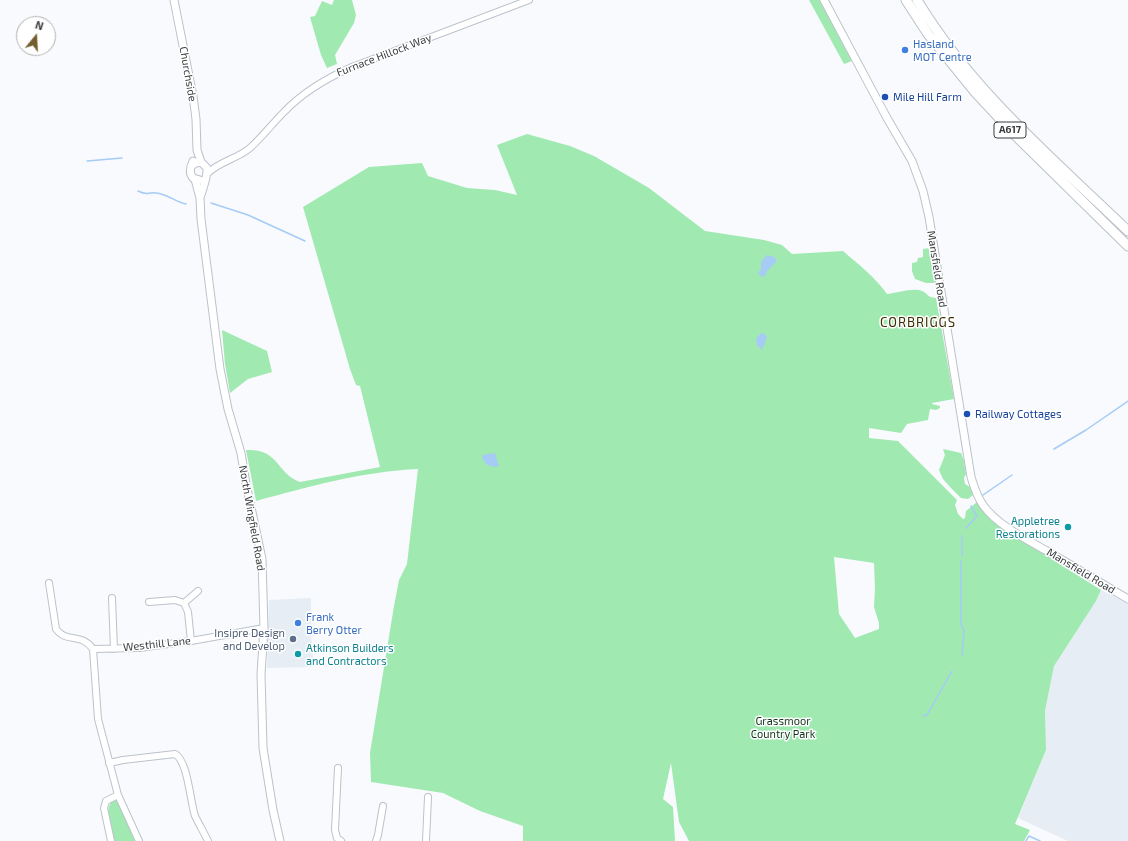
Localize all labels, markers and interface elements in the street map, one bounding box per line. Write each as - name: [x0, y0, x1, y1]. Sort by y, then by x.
- north arrow: [16, 16, 56, 56]
- text: N: [34, 18, 45, 32]
- street label: Furnace Hillock Way: [335, 31, 433, 79]
- place label: Hasland MOT Centre: [913, 37, 972, 63]
- marker: Hasland MOT Centre: [900, 45, 910, 55]
- street label: Churchside: [177, 46, 199, 102]
- place label: Mile Hill Farm: [893, 90, 962, 104]
- marker: Mile Hill Farm: [880, 92, 890, 102]
- road number: A617: [994, 122, 1026, 138]
- street label: Mansfield Road: [924, 230, 950, 308]
- district label: CORBRIGGS: [880, 315, 956, 331]
- place label: Railway Cottages: [975, 407, 1062, 421]
- marker: Railway Cottages: [962, 409, 972, 419]
- street label: North Wingfield Road: [236, 464, 268, 572]
- place label: Appletree Restorations: [996, 514, 1060, 540]
- marker: Appletree Restorations: [1063, 522, 1073, 532]
- street label: Mansfield Road: [1044, 545, 1118, 597]
- place label: Frank Berry Otter: [306, 610, 362, 636]
- marker: Frank Berry Otter: [293, 618, 303, 628]
- place label: Insipre Design and Develop: [214, 626, 285, 652]
- street label: Westhill Lane: [122, 634, 192, 654]
- marker: Insipre Design and Develop: [288, 634, 298, 644]
- place label: Atkinson Builders and Contractors: [306, 641, 394, 667]
- marker: Atkinson Builders and Contractors: [293, 649, 303, 659]
- park label: Grassmoor Country Park: [751, 714, 815, 740]

